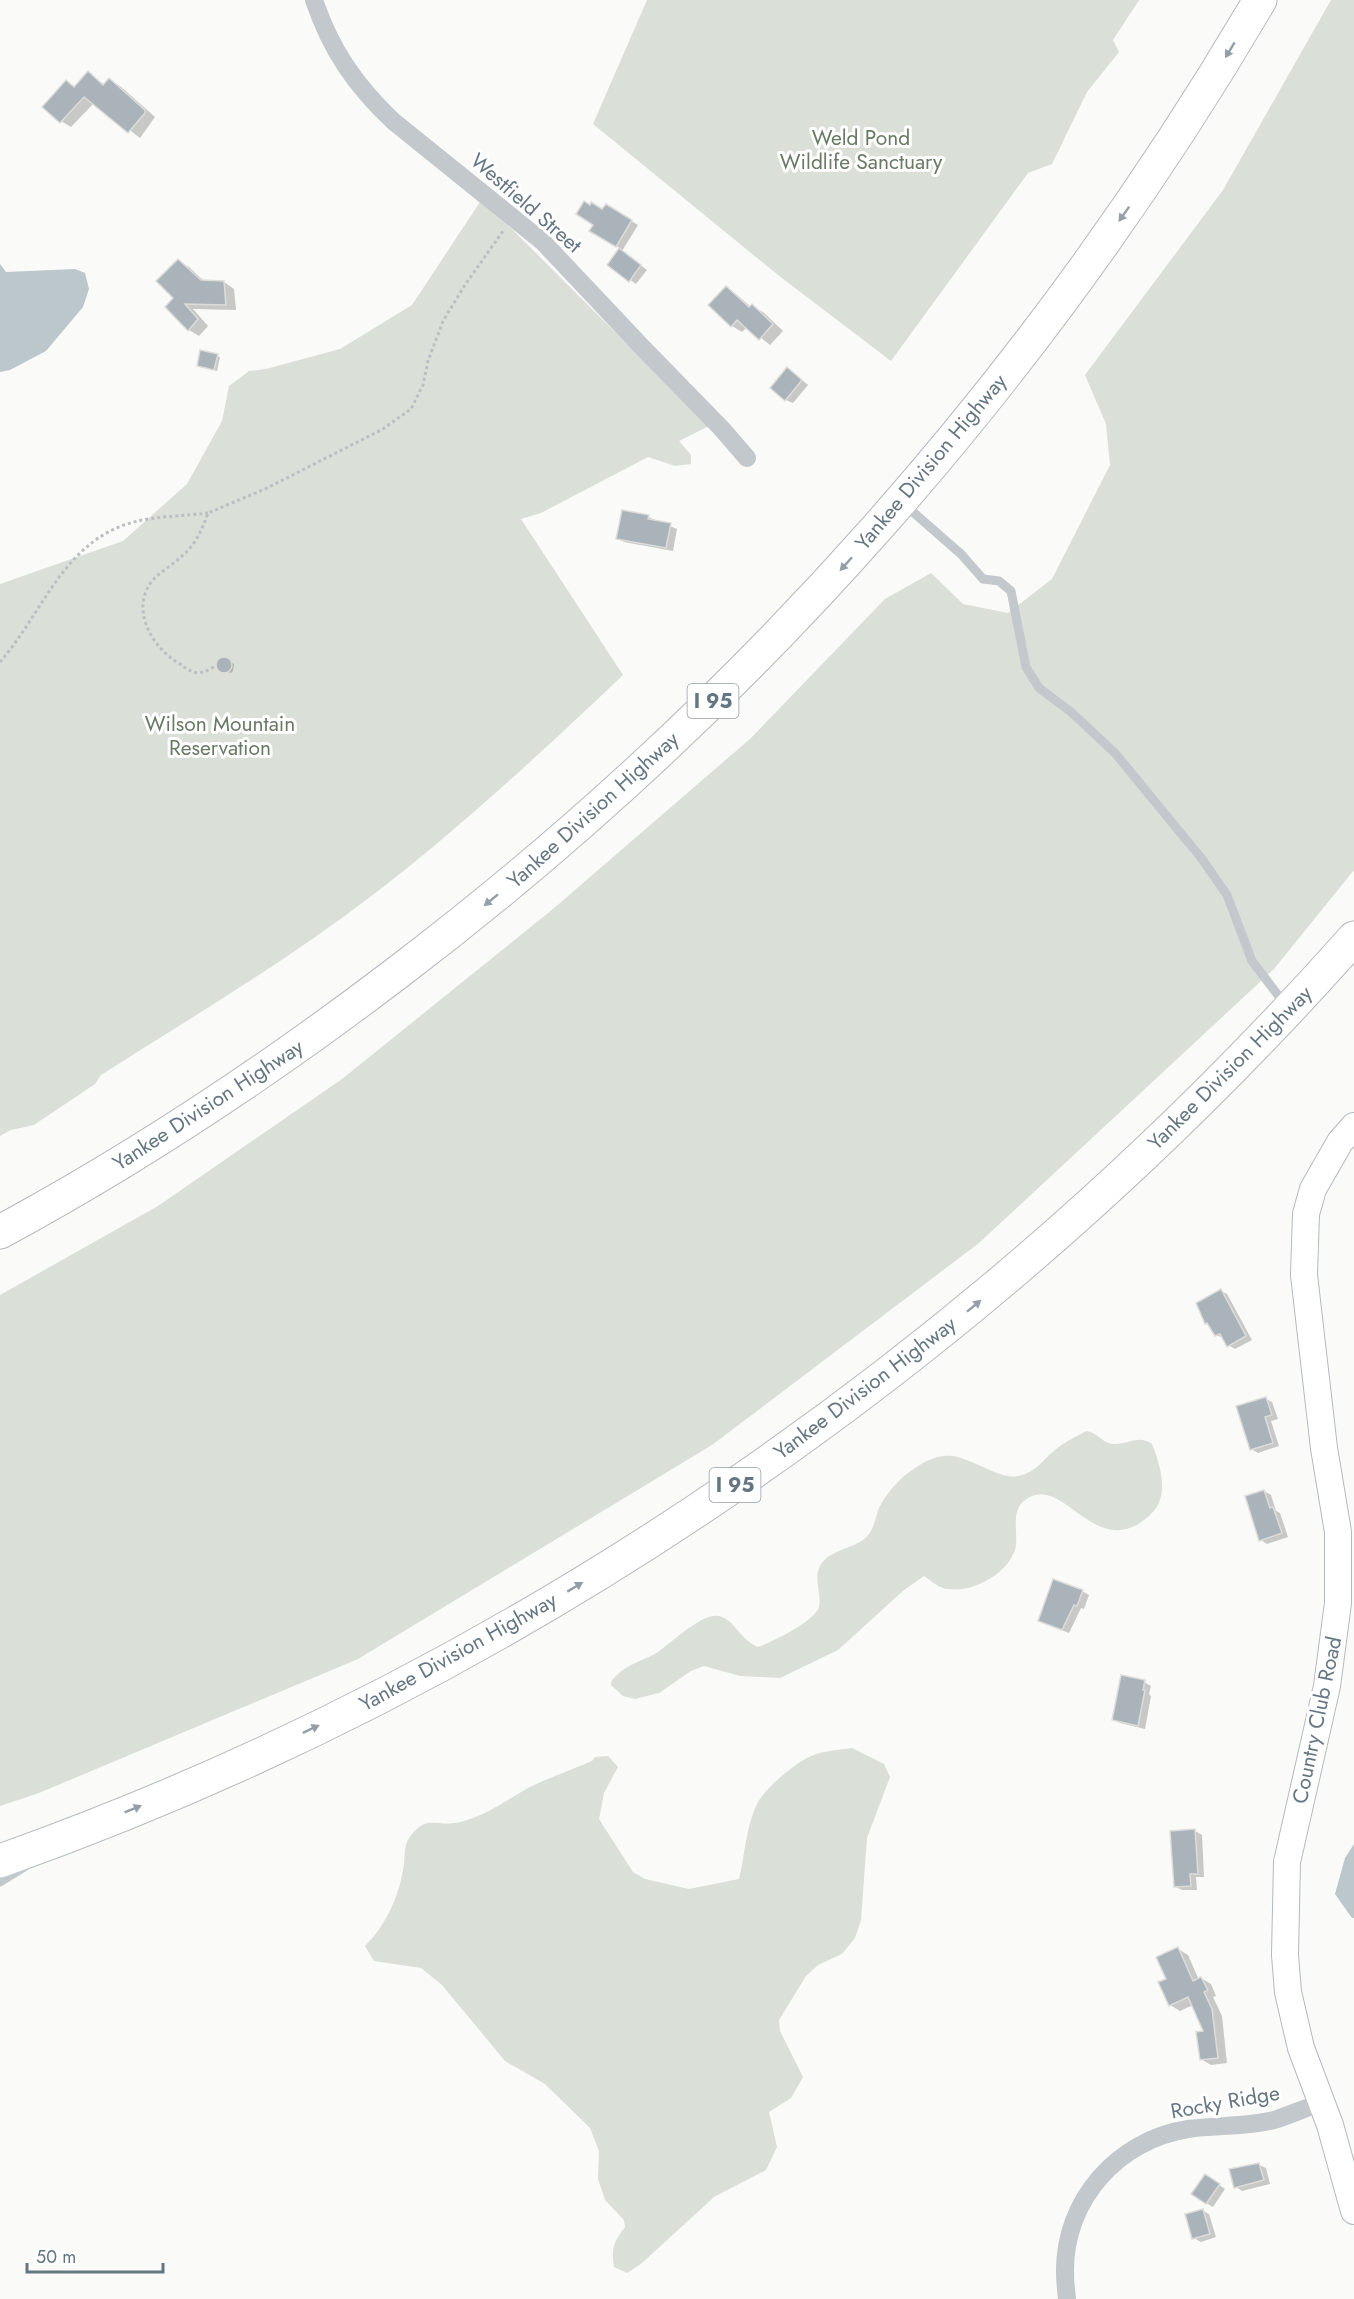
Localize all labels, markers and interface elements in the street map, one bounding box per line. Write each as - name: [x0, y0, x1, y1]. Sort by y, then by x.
- one-way arrow: [1224, 42, 1235, 58]
- park label: Weld Pond Wildlife Sanctuary: [780, 123, 943, 177]
- street label: Westfield Street: [464, 146, 588, 260]
- one-way arrow: [1118, 206, 1130, 222]
- street label: Yankee Division Highway: [848, 367, 1014, 557]
- one-way arrow: [839, 556, 853, 571]
- road number: I 95: [688, 684, 738, 718]
- park label: Wilson Mountain Reservation: [145, 709, 295, 763]
- street label: Yankee Division Highway: [501, 724, 686, 895]
- one-way arrow: [483, 893, 499, 906]
- street label: Yankee Division Highway: [1141, 978, 1320, 1157]
- street label: Yankee Division Highway: [107, 1032, 310, 1178]
- one-way arrow: [966, 1299, 982, 1312]
- street label: Yankee Division Highway: [767, 1309, 963, 1467]
- road number: I 95: [710, 1468, 760, 1502]
- one-way arrow: [567, 1582, 584, 1592]
- street label: Yankee Division Highway: [354, 1585, 563, 1719]
- street label: Country Club Road: [1285, 1634, 1349, 1806]
- one-way arrow: [302, 1725, 319, 1734]
- one-way arrow: [124, 1804, 142, 1813]
- street label: Rocky Ridge: [1168, 2078, 1282, 2126]
- scale bar: [27, 2236, 164, 2274]
- text: 50 m: [36, 2244, 76, 2270]

